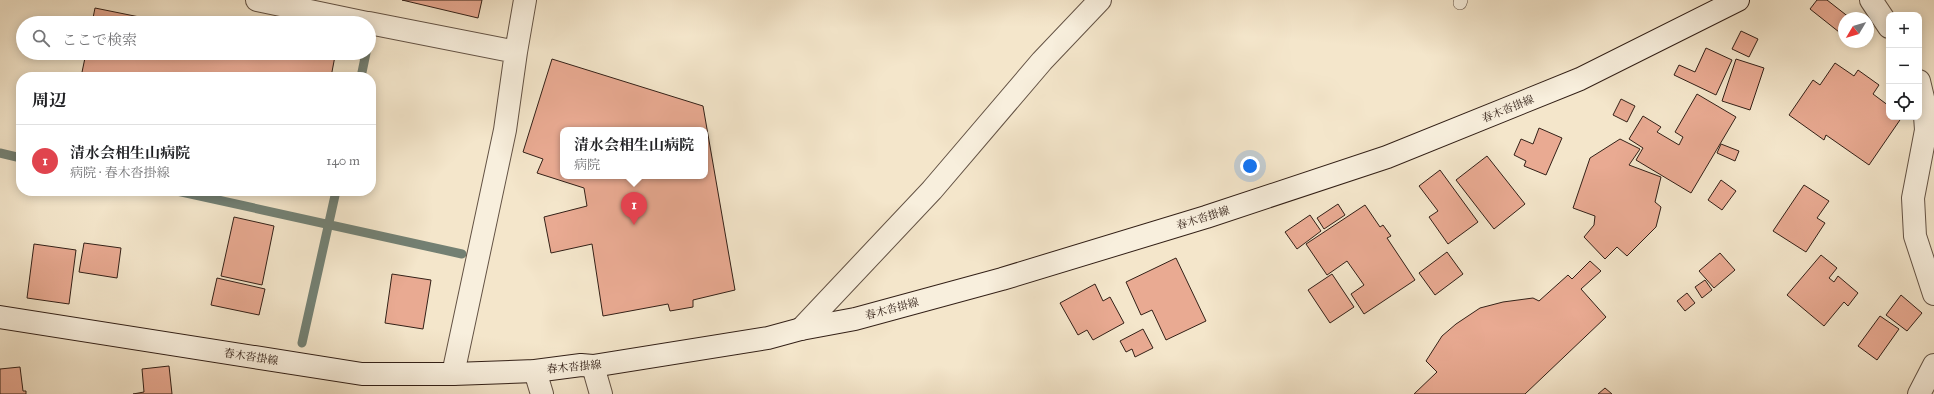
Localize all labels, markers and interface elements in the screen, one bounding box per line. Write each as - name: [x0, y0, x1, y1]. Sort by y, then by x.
- north arrow: [1838, 12, 1874, 48]
- map controls: [1886, 12, 1922, 120]
- button: +: [1886, 12, 1922, 48]
- search box: [16, 16, 376, 60]
- icon: search: [30, 27, 52, 49]
- text: ここで検索: [62, 31, 137, 49]
- button: −: [1886, 48, 1922, 84]
- button: locate: [1886, 84, 1922, 120]
- text: 周辺: [32, 90, 66, 111]
- street label: 春木沓掛線: [1480, 93, 1536, 125]
- popup: [560, 127, 708, 179]
- text: 清水会相生山病院: [574, 136, 694, 154]
- text: 清水会相生山病院: [70, 144, 190, 162]
- text: 1: [42, 153, 48, 169]
- text: 140 m: [326, 153, 360, 169]
- your location: [1240, 156, 1260, 176]
- text: 病院: [574, 157, 600, 173]
- text: 病院 · 春木沓掛線: [70, 165, 169, 181]
- pin: 1: [621, 192, 647, 225]
- street label: 春木沓掛線: [1175, 204, 1231, 232]
- street label: 春木沓掛線: [864, 296, 920, 322]
- street label: 春木沓掛線: [223, 346, 279, 368]
- street label: 春木沓掛線: [546, 358, 602, 376]

